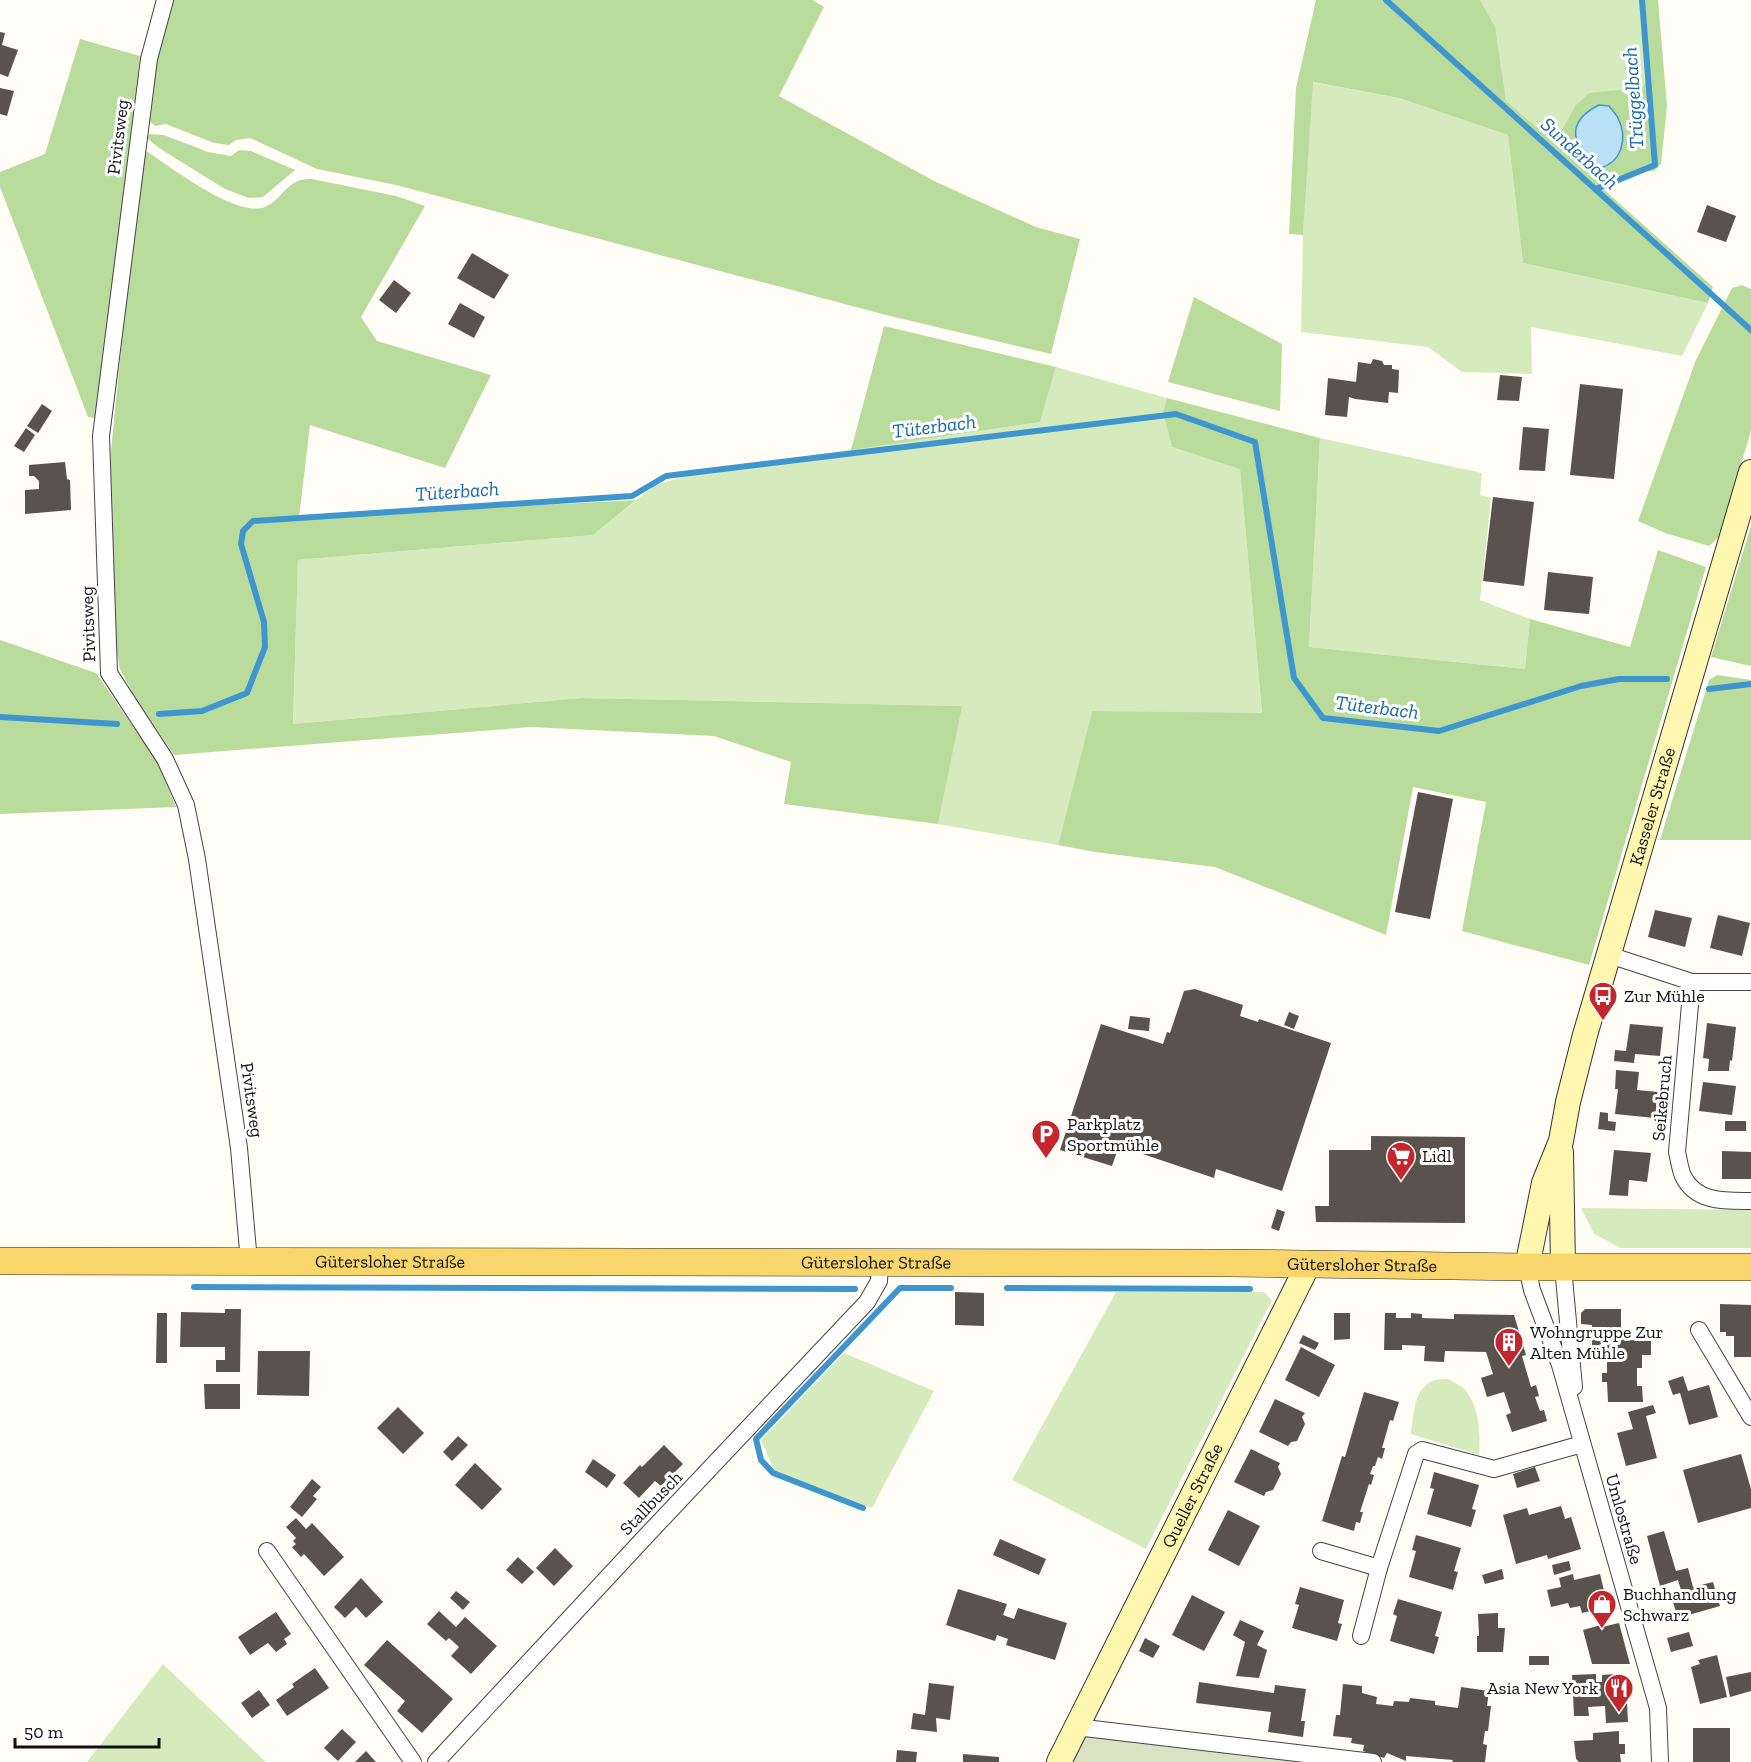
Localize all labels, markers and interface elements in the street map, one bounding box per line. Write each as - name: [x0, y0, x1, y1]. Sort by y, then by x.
- water label: Trüggelbach: [1617, 46, 1649, 150]
- street label: Pivitsweg: [102, 98, 134, 176]
- water label: Sunderbach: [1536, 112, 1624, 194]
- water label: Tüterbach: [891, 409, 977, 443]
- water label: Tüterbach: [414, 476, 500, 506]
- street label: Pivitsweg: [76, 586, 100, 662]
- water label: Tüterbach: [1334, 690, 1420, 724]
- street label: Kasseler Straße: [1625, 745, 1680, 868]
- bus stop icon: Zur Mühle: [1587, 980, 1619, 1022]
- place label: Zur Mühle: [1624, 985, 1705, 1007]
- street label: Seikebruch: [1647, 1054, 1677, 1142]
- street label: Pivitsweg: [236, 1061, 268, 1139]
- place label: Parkplatz Sportmühle: [1067, 1113, 1159, 1156]
- parking icon: Parkplatz Sportmühle: [1030, 1118, 1062, 1160]
- supermarket icon: Lidl: [1385, 1140, 1417, 1182]
- place label: Lidl: [1422, 1145, 1452, 1167]
- street label: Gütersloher Straße: [315, 1251, 465, 1273]
- street label: Gütersloher Straße: [801, 1251, 951, 1274]
- street label: Gütersloher Straße: [1287, 1253, 1437, 1277]
- place label: Wohngruppe Zur Alten Mühle: [1530, 1321, 1663, 1364]
- building icon: Wohngruppe Zur Alten Mühle: [1493, 1326, 1525, 1368]
- street label: Queller Straße: [1157, 1440, 1228, 1551]
- street label: Stallbusch: [615, 1466, 687, 1540]
- street label: Umlostraße: [1601, 1471, 1647, 1567]
- place label: Buchhandlung Schwarz: [1623, 1583, 1737, 1626]
- shop icon: Buchhandlung Schwarz: [1586, 1588, 1618, 1630]
- restaurant icon: Asia New York: [1603, 1672, 1635, 1714]
- place label: Asia New York: [1487, 1677, 1599, 1699]
- scale bar: [15, 1711, 159, 1749]
- text: 50 m: [24, 1721, 64, 1743]

